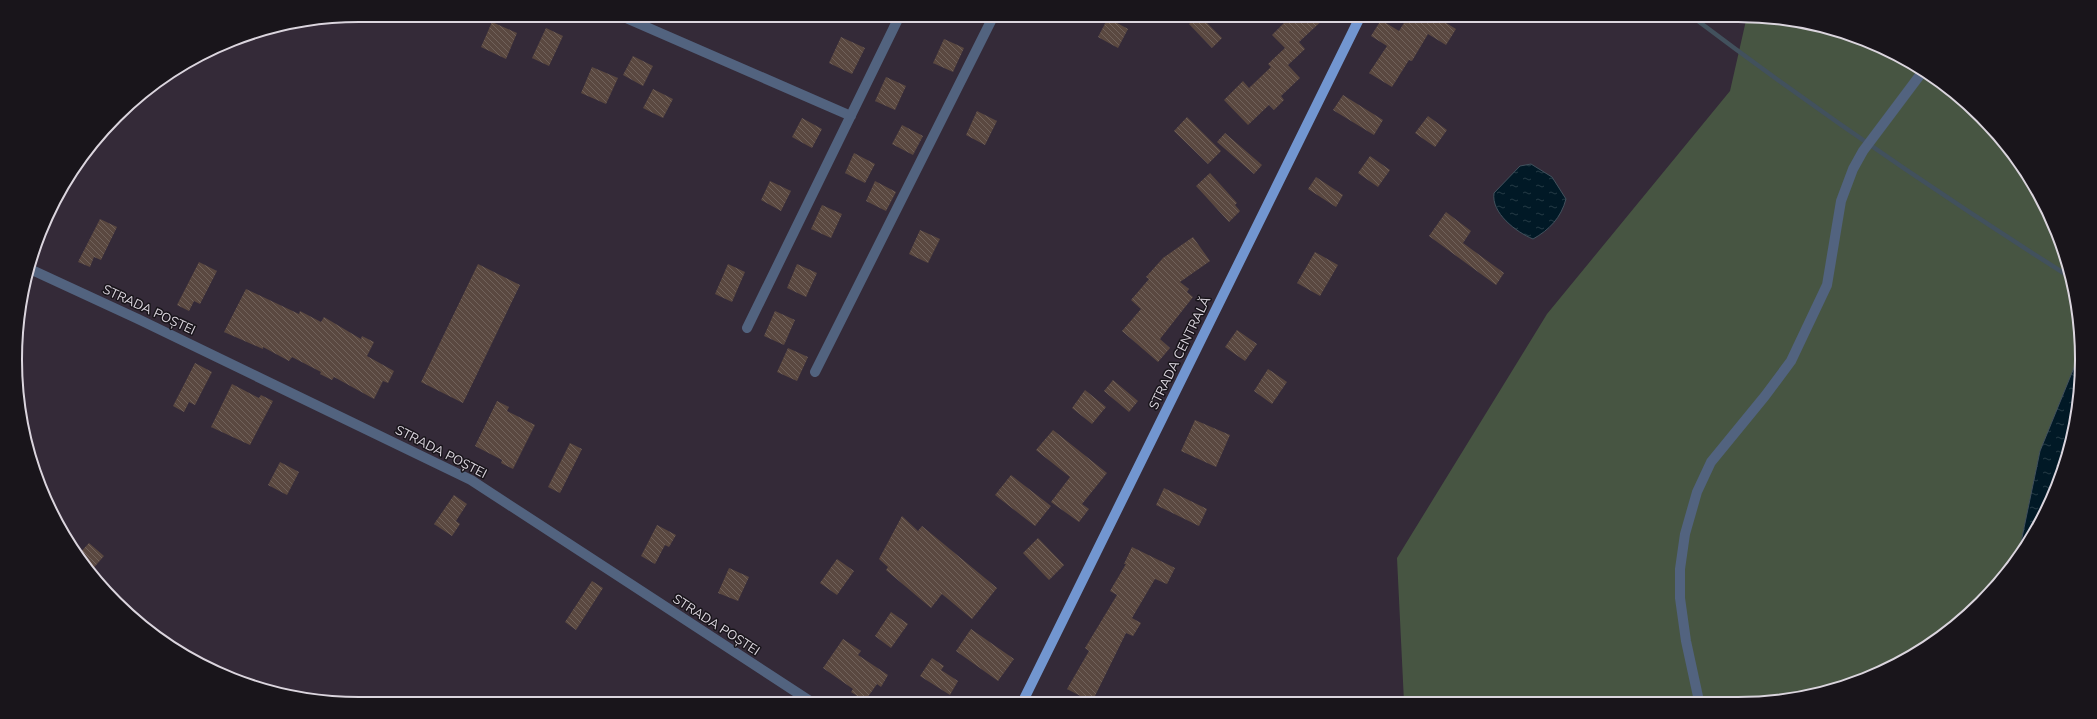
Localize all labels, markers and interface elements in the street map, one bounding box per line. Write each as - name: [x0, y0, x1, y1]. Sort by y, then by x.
- street label: STRADA POȘTEI: [100, 281, 198, 339]
- street label: STRADA CENTRALĂ: [1144, 292, 1216, 413]
- street label: STRADA POȘTEI: [392, 421, 490, 483]
- street label: STRADA POȘTEI: [669, 590, 763, 660]

